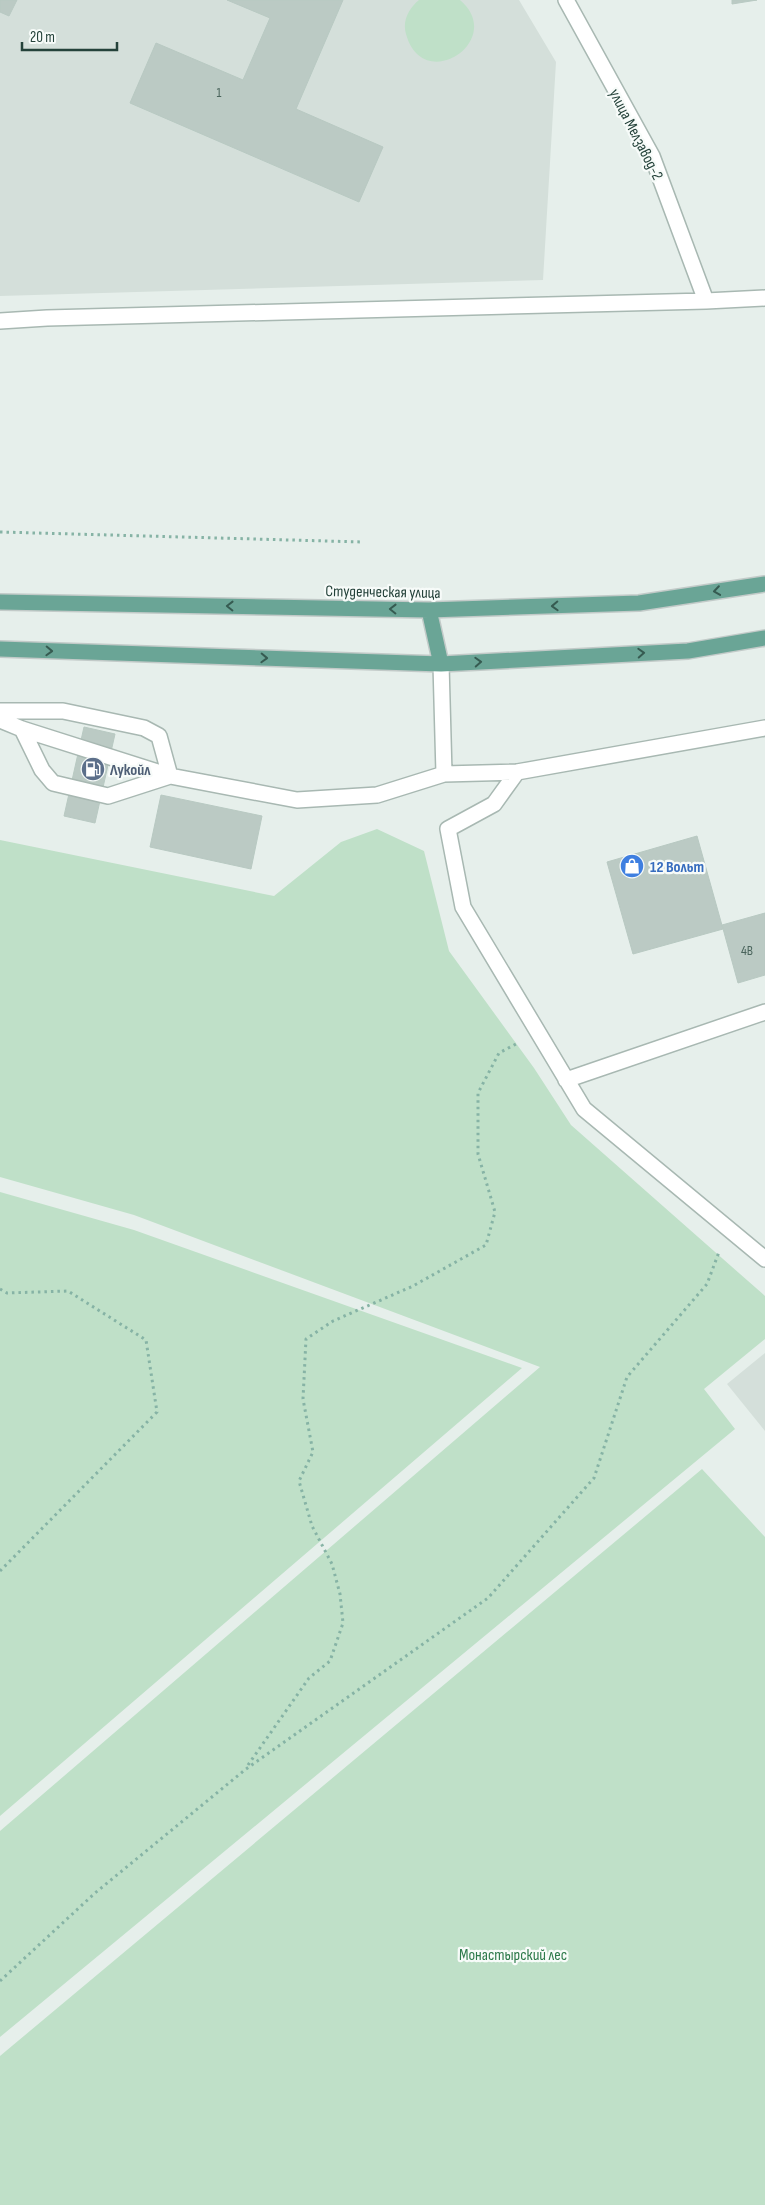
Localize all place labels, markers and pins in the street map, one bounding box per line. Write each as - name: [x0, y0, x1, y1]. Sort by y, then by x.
- fuel station icon: Лукойл: [80, 756, 106, 782]
- place label: Лукойл: [109, 761, 151, 780]
- shop icon: 12 Вольт: [619, 853, 645, 879]
- place label: 12 Вольт: [650, 858, 704, 877]

